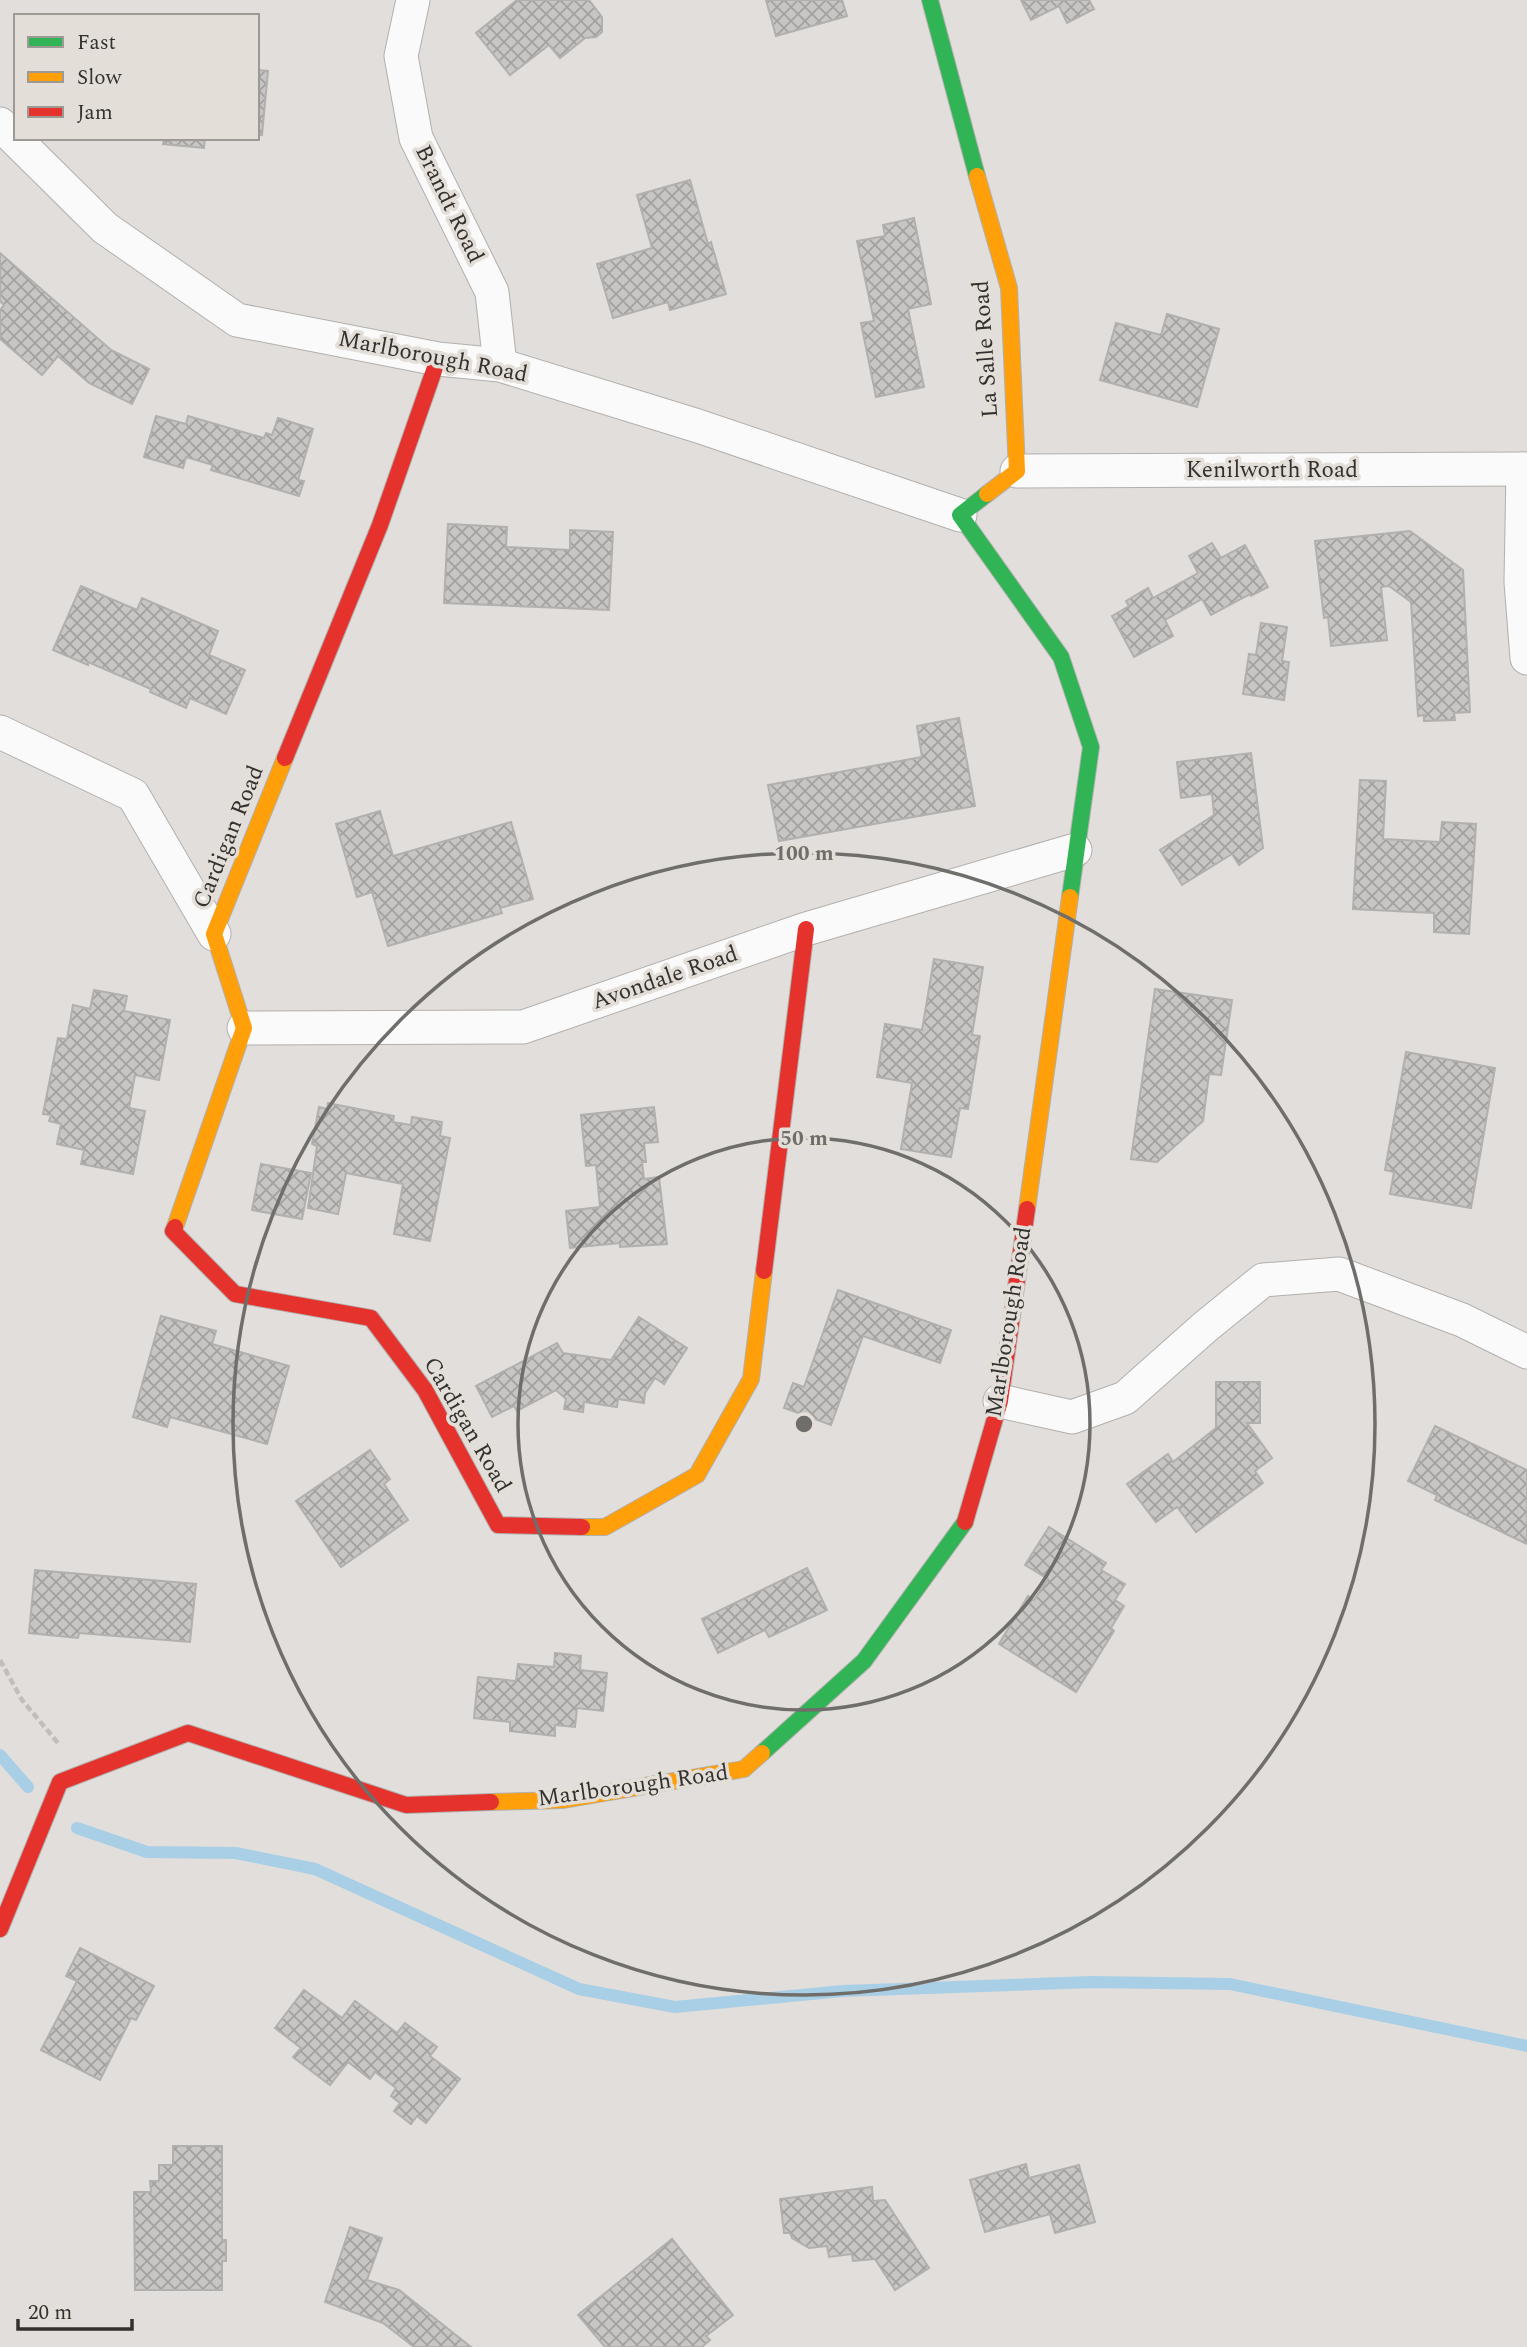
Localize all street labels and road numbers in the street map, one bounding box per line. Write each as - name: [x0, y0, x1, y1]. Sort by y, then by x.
- street label: Brandt Road: [405, 139, 493, 269]
- street label: La Salle Road: [964, 279, 1008, 419]
- street label: Marlborough Road: [335, 321, 531, 393]
- street label: Kenilworth Road: [1186, 453, 1358, 488]
- street label: Cardigan Road: [184, 760, 274, 914]
- street label: Avondale Road: [587, 937, 743, 1019]
- street label: Marlborough Road: [977, 1224, 1041, 1420]
- street label: Cardigan Road: [414, 1351, 520, 1500]
- street label: Marlborough Road: [535, 1755, 731, 1817]

